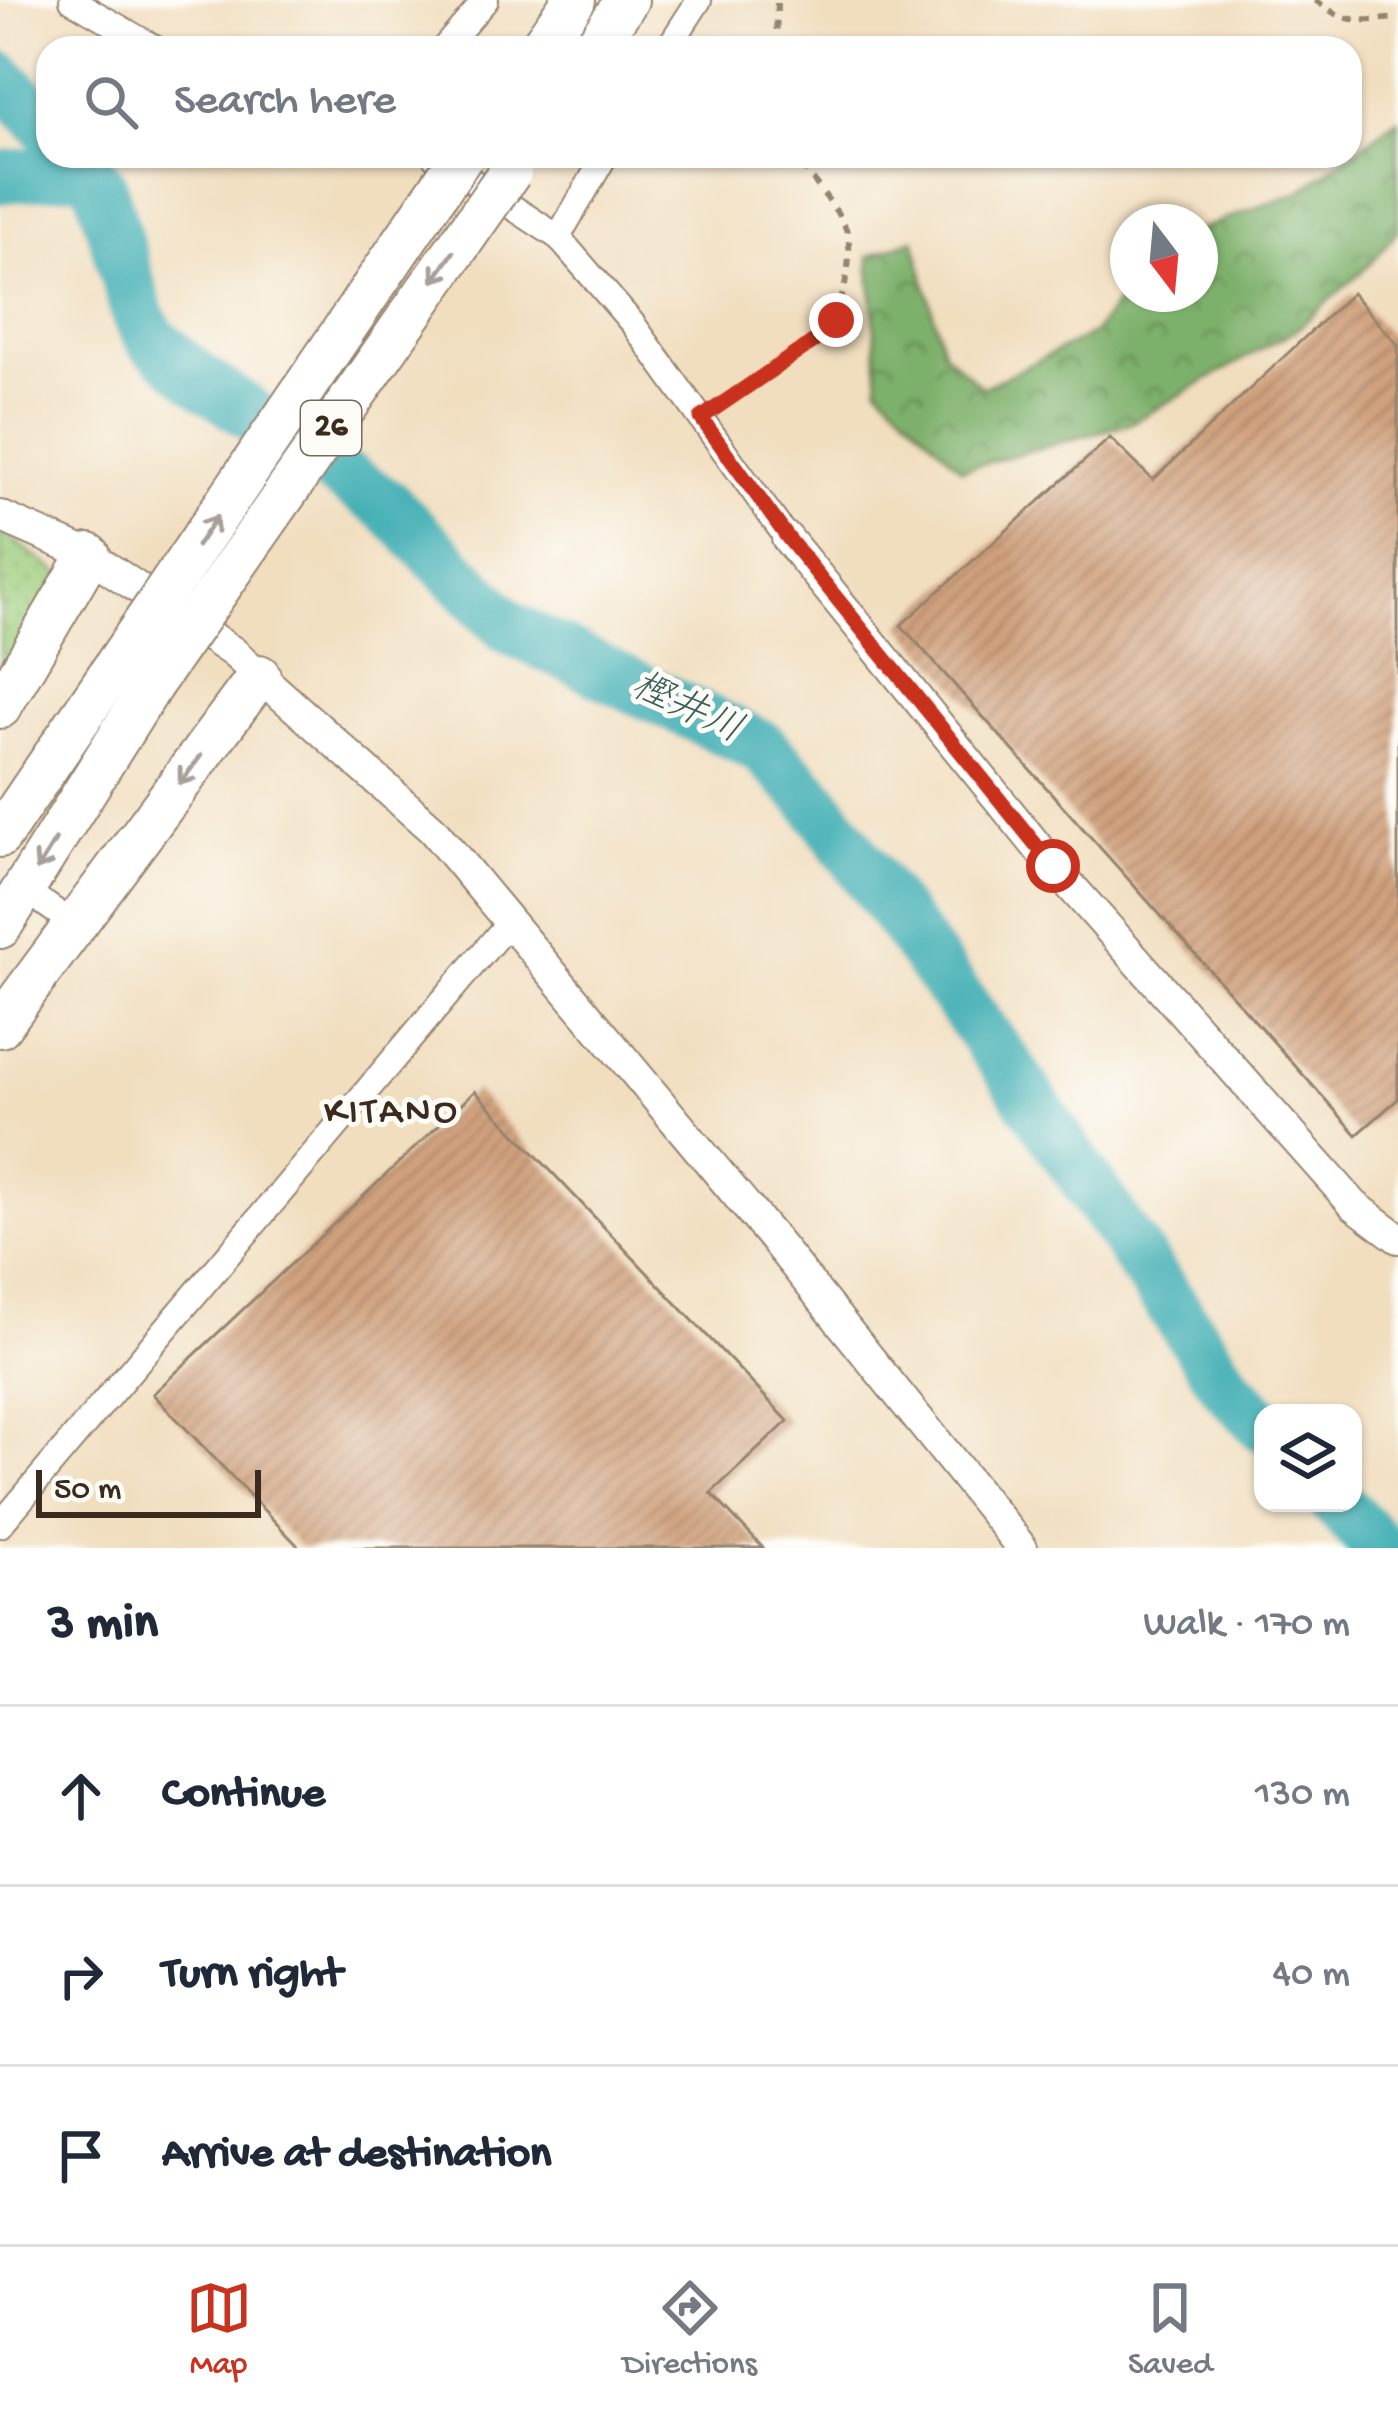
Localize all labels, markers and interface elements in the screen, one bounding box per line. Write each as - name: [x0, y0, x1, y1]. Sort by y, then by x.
- search box: [36, 36, 1362, 168]
- icon: search: [78, 69, 144, 135]
- text: Search here: [174, 76, 396, 129]
- north arrow: [1110, 204, 1218, 312]
- one-way arrow: [431, 250, 456, 284]
- route end: [809, 293, 863, 347]
- road number: 26: [301, 401, 361, 455]
- one-way arrow: [195, 514, 220, 548]
- water label: 樫井川: [623, 664, 750, 757]
- one-way arrow: [177, 753, 203, 786]
- one-way arrow: [34, 837, 58, 871]
- route start: [1026, 839, 1080, 893]
- district label: KITANO: [324, 1091, 460, 1137]
- map controls: [1254, 1404, 1362, 1512]
- button: layers: [1254, 1404, 1362, 1512]
- scale bar: [36, 1464, 261, 1517]
- text: 50 m: [54, 1472, 121, 1510]
- text: 3 min: [48, 1596, 158, 1656]
- text: Walk · 170 m: [1143, 1603, 1350, 1649]
- icon: ahead: [48, 1763, 114, 1829]
- text: Continue: [162, 1769, 325, 1822]
- text: 130 m: [1255, 1773, 1350, 1819]
- icon: right: [48, 1943, 114, 2009]
- text: Turn right: [162, 1949, 342, 2002]
- text: 40 m: [1272, 1953, 1350, 1999]
- icon: arrive: [48, 2123, 114, 2189]
- text: Arrive at destination: [162, 2129, 551, 2182]
- tab: Map: [186, 2275, 252, 2385]
- tab: Directions: [623, 2275, 757, 2385]
- tab: Saved: [1128, 2275, 1212, 2385]

